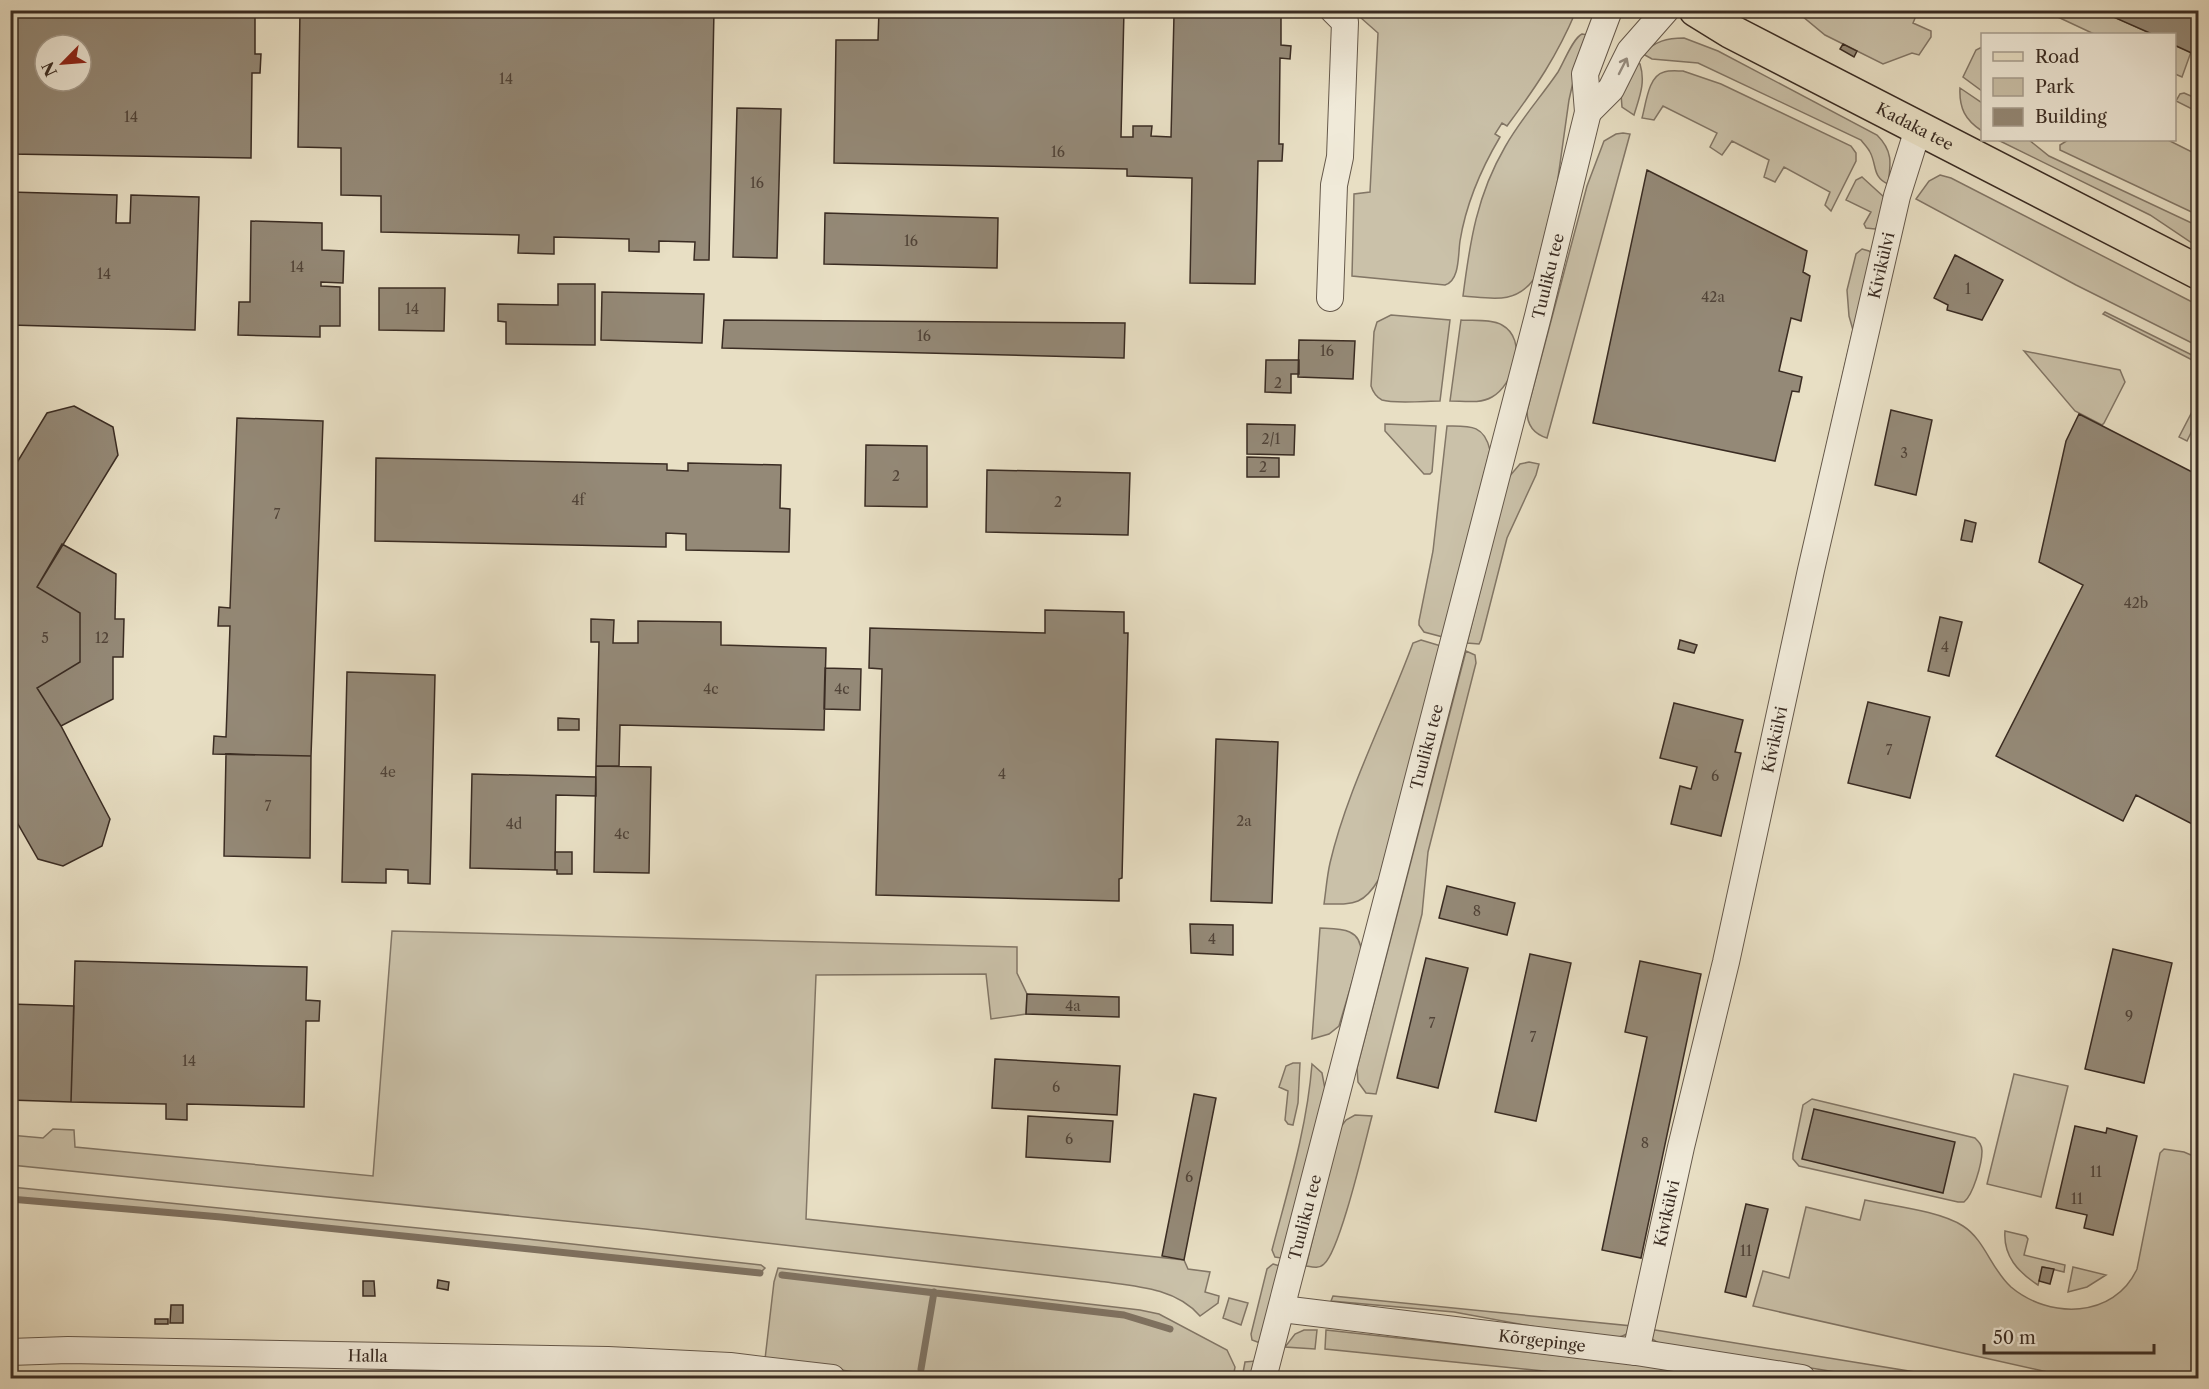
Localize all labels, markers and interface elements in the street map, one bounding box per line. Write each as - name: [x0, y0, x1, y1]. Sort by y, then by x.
- north arrow: [33, 33, 93, 93]
- legend: [1981, 33, 2176, 141]
- text: Road: [2035, 46, 2080, 68]
- one-way arrow: [1617, 57, 1629, 75]
- text: N: [37, 59, 61, 80]
- house number: 14: [499, 70, 513, 88]
- text: Park: [2035, 76, 2076, 98]
- street label: Kadaka tee: [1873, 98, 1957, 154]
- text: Building: [2035, 106, 2107, 128]
- house number: 14: [124, 108, 138, 126]
- house number: 16: [1051, 143, 1065, 161]
- house number: 16: [750, 174, 764, 192]
- street label: Kivikülvi: [1864, 230, 1898, 301]
- street label: Tuuliku tee: [1528, 231, 1568, 321]
- house number: 16: [904, 232, 918, 250]
- house number: 14: [290, 258, 304, 276]
- house number: 14: [97, 265, 111, 283]
- house number: 1: [1965, 280, 1971, 298]
- house number: 42a: [1701, 288, 1725, 306]
- house number: 14: [405, 300, 419, 318]
- house number: 16: [917, 327, 931, 345]
- house number: 16: [1320, 342, 1334, 360]
- house number: 2: [1274, 374, 1282, 392]
- house number: 2/1: [1262, 430, 1281, 448]
- house number: 3: [1900, 444, 1908, 462]
- house number: 2: [1259, 458, 1267, 476]
- house number: 2: [892, 467, 900, 485]
- house number: 4f: [571, 491, 587, 509]
- house number: 2: [1054, 493, 1062, 511]
- house number: 7: [274, 505, 281, 523]
- house number: 42b: [2124, 594, 2148, 612]
- house number: 5: [41, 629, 49, 647]
- house number: 12: [95, 629, 109, 647]
- house number: 4: [1941, 638, 1949, 656]
- house number: 4c: [703, 680, 719, 698]
- house number: 4c: [834, 680, 850, 698]
- street label: Tuuliku tee: [1406, 702, 1447, 792]
- street label: Kivikülvi: [1757, 704, 1791, 775]
- house number: 7: [1886, 741, 1893, 759]
- house number: 4e: [380, 763, 396, 781]
- house number: 4: [998, 765, 1006, 783]
- house number: 6: [1711, 767, 1719, 785]
- house number: 7: [265, 797, 272, 815]
- house number: 2a: [1236, 812, 1252, 830]
- house number: 4d: [506, 815, 523, 833]
- house number: 4c: [614, 825, 630, 843]
- house number: 8: [1473, 902, 1481, 920]
- house number: 4: [1208, 930, 1216, 948]
- house number: 4a: [1065, 997, 1081, 1015]
- house number: 9: [2125, 1007, 2133, 1025]
- house number: 7: [1429, 1014, 1436, 1032]
- house number: 7: [1530, 1028, 1537, 1046]
- house number: 14: [182, 1052, 196, 1070]
- house number: 6: [1052, 1078, 1060, 1096]
- house number: 6: [1065, 1130, 1073, 1148]
- house number: 8: [1641, 1134, 1649, 1152]
- house number: 11: [2090, 1163, 2102, 1181]
- house number: 6: [1185, 1168, 1193, 1186]
- street label: Tuuliku tee: [1284, 1172, 1325, 1262]
- street label: Kivikülvi: [1649, 1178, 1683, 1248]
- house number: 11: [2071, 1190, 2083, 1208]
- house number: 11: [1740, 1242, 1752, 1260]
- scale bar: [1984, 1317, 2154, 1355]
- street label: Kõrgepinge: [1497, 1325, 1587, 1356]
- text: 50 m: [1993, 1327, 2036, 1349]
- street label: Halla: [348, 1345, 389, 1366]

